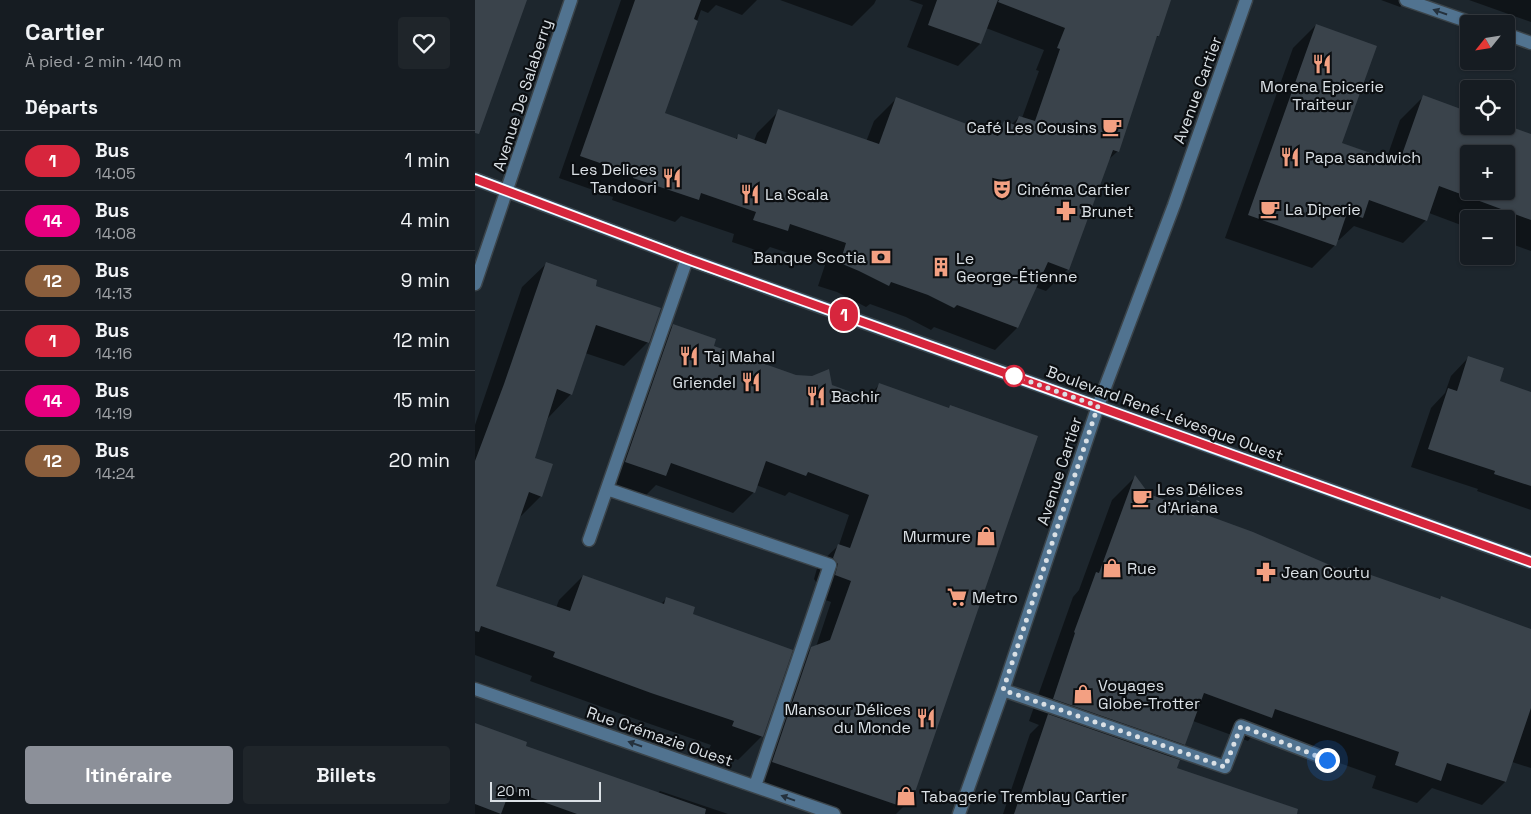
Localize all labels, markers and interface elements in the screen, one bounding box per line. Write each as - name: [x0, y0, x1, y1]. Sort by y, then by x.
- one-way arrow: [1433, 8, 1448, 15]
- north arrow: [1460, 15, 1515, 70]
- map controls: [1460, 15, 1515, 265]
- text: Cartier: [25, 16, 105, 47]
- button: heart: [398, 17, 450, 69]
- street label: Avenue De Salaberry: [488, 17, 557, 174]
- street label: Avenue Cartier: [1168, 34, 1227, 147]
- text: À pied · 2 min · 140 m: [25, 51, 181, 72]
- restaurant icon: Morena Epicerie Traiteur: [1311, 53, 1333, 75]
- place label: Morena Epicerie Traiteur: [1260, 76, 1384, 115]
- button: locate: [1460, 80, 1515, 135]
- text: Départs: [25, 95, 98, 120]
- cafe icon: Café Les Cousins: [1101, 116, 1123, 138]
- place label: Café Les Cousins: [967, 117, 1097, 138]
- text: Bus: [95, 138, 129, 163]
- button: +: [1460, 145, 1515, 200]
- restaurant icon: Papa sandwich: [1279, 146, 1301, 168]
- place label: Papa sandwich: [1305, 147, 1421, 168]
- text: 1 min: [405, 148, 450, 173]
- text: 1: [48, 149, 57, 172]
- place label: Les Delices Tandoori: [571, 159, 657, 198]
- text: 14:05: [95, 163, 136, 184]
- restaurant icon: Les Delices Tandoori: [661, 167, 683, 189]
- theatre icon: Cinéma Cartier: [991, 178, 1013, 200]
- place label: Cinéma Cartier: [1017, 179, 1130, 200]
- restaurant icon: La Scala: [739, 183, 761, 205]
- place label: La Scala: [765, 184, 829, 205]
- text: Bus: [95, 198, 129, 223]
- cafe icon: La Diperie: [1259, 198, 1281, 220]
- place label: La Diperie: [1285, 199, 1361, 220]
- pharmacy icon: Brunet: [1055, 200, 1077, 222]
- place label: Brunet: [1081, 201, 1134, 222]
- text: 4 min: [401, 208, 450, 233]
- text: 14: [43, 209, 62, 232]
- button: −: [1460, 210, 1515, 265]
- text: 14:08: [95, 223, 136, 244]
- bank icon: Banque Scotia: [870, 246, 892, 268]
- place label: Banque Scotia: [753, 247, 866, 268]
- place label: Le George-Étienne: [956, 248, 1078, 287]
- building icon: Le George-Étienne: [930, 256, 952, 278]
- text: Bus: [95, 258, 129, 283]
- text: 9 min: [401, 268, 450, 293]
- text: 12: [43, 269, 62, 292]
- text: 14:13: [95, 283, 132, 304]
- line badge: 1: [828, 299, 860, 331]
- text: 1: [840, 303, 848, 326]
- text: Bus: [95, 318, 129, 343]
- text: 12 min: [393, 328, 450, 353]
- text: 1: [48, 329, 57, 352]
- text: 14:16: [95, 343, 132, 364]
- restaurant icon: Taj Mahal: [678, 345, 700, 367]
- place label: Taj Mahal: [704, 346, 775, 367]
- street label: Boulevard René-Lévesque Ouest: [1044, 361, 1286, 466]
- unlabelled marker: [1003, 365, 1025, 387]
- restaurant icon: Griendel: [740, 371, 762, 393]
- place label: Griendel: [673, 372, 736, 393]
- text: Bus: [95, 378, 129, 403]
- restaurant icon: Bachir: [805, 385, 827, 407]
- place label: Bachir: [831, 386, 880, 407]
- text: 15 min: [393, 388, 450, 413]
- text: 14: [43, 389, 62, 412]
- text: 14:19: [95, 403, 132, 424]
- street label: Avenue Cartier: [1032, 414, 1087, 528]
- text: Bus: [95, 438, 129, 463]
- text: 20 min: [389, 448, 450, 473]
- text: 12: [43, 449, 62, 472]
- text: 14:24: [95, 463, 135, 484]
- place label: Les Délices d'Ariana: [1157, 479, 1243, 518]
- cafe icon: Les Délices d'Ariana: [1131, 487, 1153, 509]
- shop icon: Murmure: [975, 525, 997, 547]
- place label: Murmure: [903, 526, 971, 547]
- shop icon: Rue: [1101, 557, 1123, 579]
- place label: Rue: [1127, 558, 1156, 579]
- pharmacy icon: Jean Coutu: [1255, 561, 1277, 583]
- place label: Jean Coutu: [1281, 562, 1370, 583]
- supermarket icon: Metro: [946, 586, 968, 608]
- place label: Metro: [972, 587, 1018, 608]
- place label: Voyages Globe-Trotter: [1098, 675, 1200, 714]
- shop icon: Voyages Globe-Trotter: [1072, 683, 1094, 705]
- place label: Mansour Délices du Monde: [785, 699, 911, 738]
- street label: Rue Crémazie Ouest: [584, 702, 736, 771]
- restaurant icon: Mansour Délices du Monde: [915, 707, 937, 729]
- one-way arrow: [627, 740, 642, 747]
- button: Itinéraire: [25, 746, 233, 804]
- button: Billets: [243, 746, 450, 804]
- your location: [1315, 748, 1340, 773]
- scale bar: [490, 779, 601, 802]
- text: 20 m: [497, 782, 530, 800]
- shop icon: Tabagerie Tremblay Cartier: [895, 785, 917, 807]
- place label: Tabagerie Tremblay Cartier: [921, 786, 1127, 807]
- one-way arrow: [780, 794, 795, 802]

